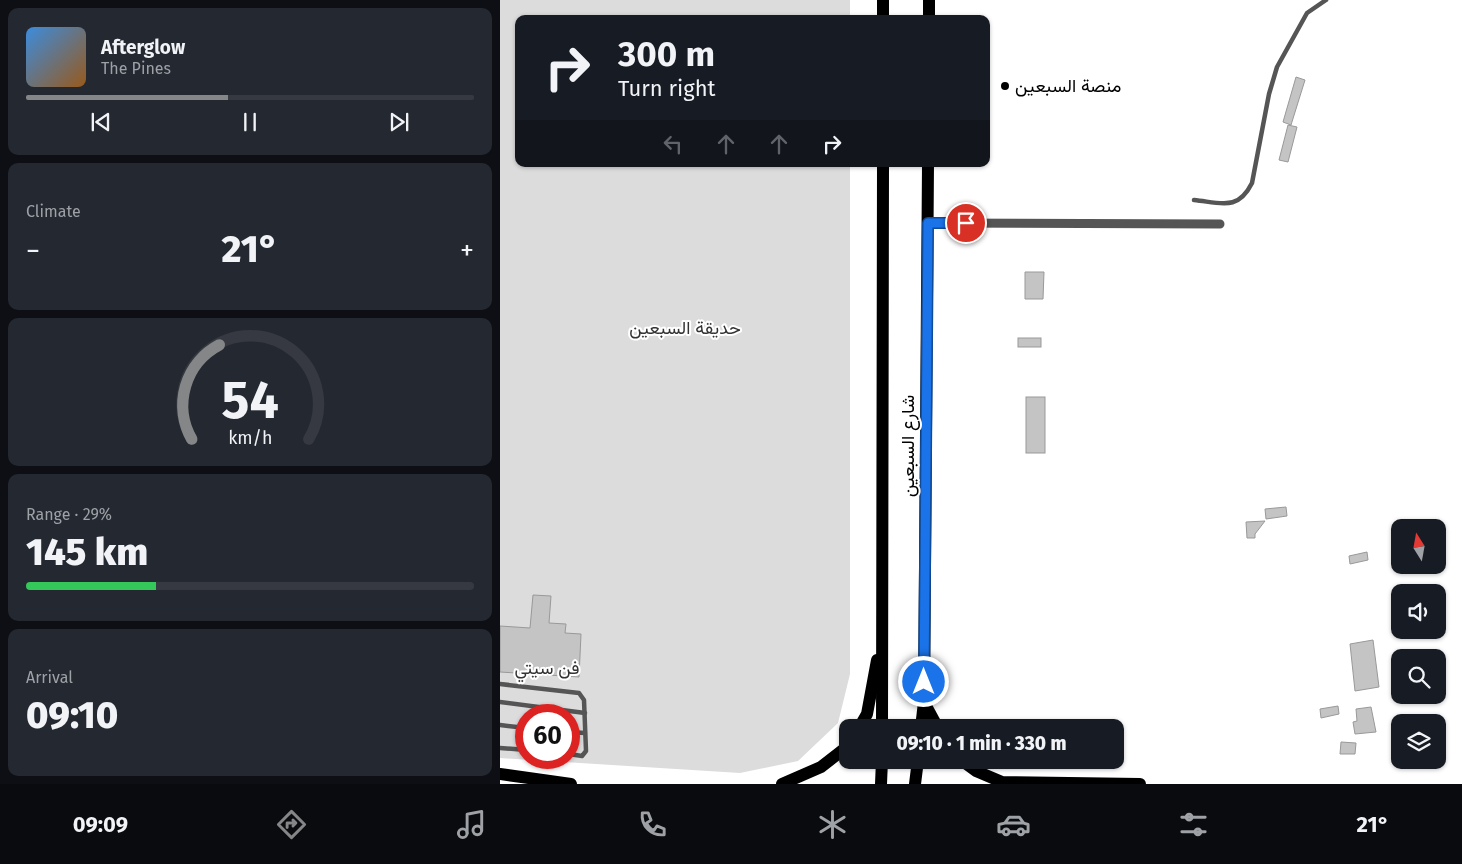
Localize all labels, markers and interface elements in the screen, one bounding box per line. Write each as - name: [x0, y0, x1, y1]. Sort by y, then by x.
- text: 300 m: [618, 33, 715, 75]
- icon: right: [535, 35, 600, 100]
- text: Afterglow: [101, 36, 185, 59]
- text: The Pines: [101, 59, 171, 78]
- text: Turn right: [618, 75, 715, 102]
- place label: منصة السبعين: [1015, 75, 1121, 97]
- marker: منصة السبعين: [999, 80, 1011, 92]
- icon: previous: [87, 108, 115, 136]
- icon: pause: [236, 108, 264, 136]
- icon: next: [385, 108, 413, 136]
- icon: left: [659, 130, 687, 158]
- icon: ahead: [712, 130, 740, 158]
- icon: ahead: [765, 130, 793, 158]
- icon: right: [818, 130, 846, 158]
- text: Climate: [26, 202, 81, 221]
- pin: [945, 202, 987, 244]
- icon: arrive: [952, 209, 980, 237]
- text: 21°: [222, 226, 278, 272]
- text: −: [26, 234, 40, 267]
- text: +: [460, 234, 474, 267]
- park label: حديقة السبعين: [629, 317, 741, 339]
- text: 54: [221, 369, 279, 432]
- street label: شارع السبعين: [897, 395, 920, 497]
- text: km/h: [228, 427, 272, 449]
- text: Range · 29%: [26, 505, 112, 524]
- north arrow: [1391, 519, 1446, 574]
- map controls: [1391, 519, 1446, 769]
- text: 145 km: [26, 529, 148, 575]
- button: sound: [1391, 584, 1446, 639]
- button: search: [1391, 649, 1446, 704]
- position arrow: [897, 655, 949, 707]
- park label: فن سيتي: [515, 657, 579, 683]
- text: Arrival: [26, 668, 73, 687]
- text: 09:10: [26, 692, 118, 738]
- speed limit sign: 60: [515, 704, 580, 769]
- button: layers: [1391, 714, 1446, 769]
- text: 09:10 · 1 min · 330 m: [897, 732, 1066, 755]
- icon: directions: [274, 807, 309, 842]
- icon: music: [454, 807, 489, 842]
- icon: phone: [635, 807, 670, 842]
- icon: climate: [815, 807, 850, 842]
- icon: car: [996, 807, 1031, 842]
- icon: filters: [1176, 807, 1211, 842]
- text: 09:09: [73, 811, 128, 838]
- text: 21°: [1357, 811, 1389, 838]

